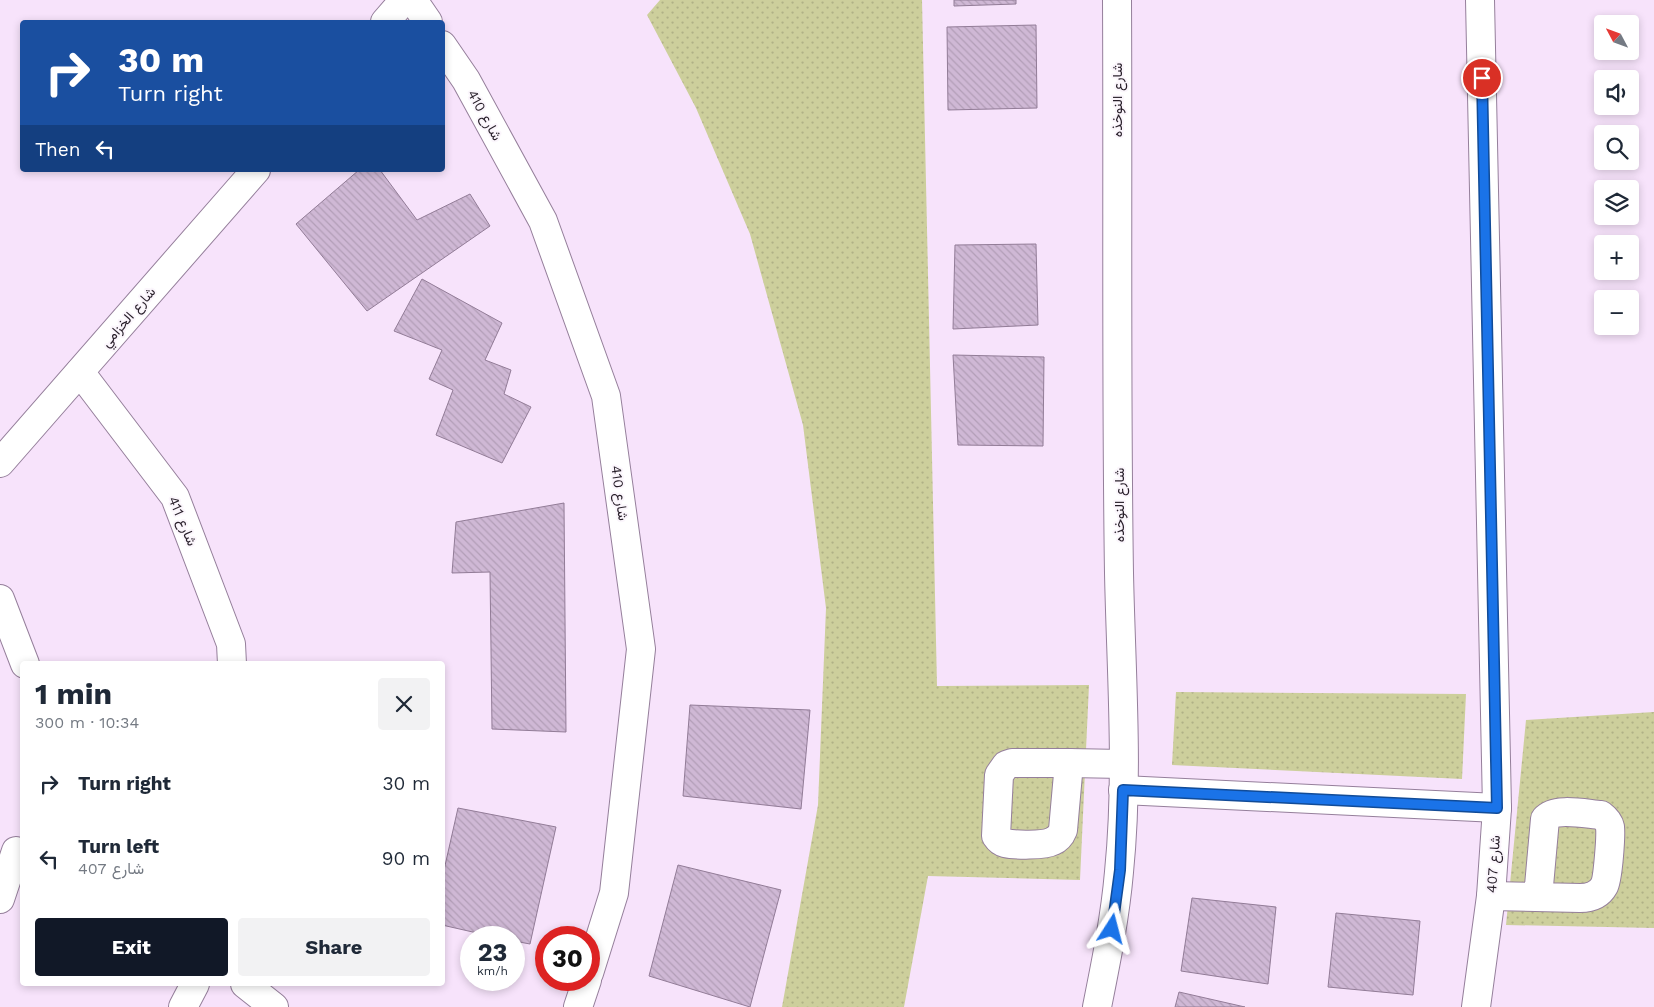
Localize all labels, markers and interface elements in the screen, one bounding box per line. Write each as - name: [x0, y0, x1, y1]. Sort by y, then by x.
- north arrow: [1594, 15, 1639, 60]
- map controls: [1594, 15, 1639, 335]
- text: 30 m: [118, 39, 204, 81]
- icon: right: [35, 40, 100, 105]
- pin: [1461, 57, 1503, 99]
- street label: شارع النوخذه: [1109, 63, 1128, 137]
- icon: arrive: [1468, 64, 1496, 92]
- button: sound: [1594, 70, 1639, 115]
- text: Turn right: [118, 81, 223, 106]
- street label: شارع 410: [462, 87, 505, 145]
- button: search: [1594, 125, 1639, 170]
- icon: left: [91, 135, 119, 163]
- text: Then: [35, 138, 81, 161]
- button: layers: [1594, 180, 1639, 225]
- button: +: [1594, 235, 1639, 280]
- street label: شارع الخزامي: [98, 284, 161, 353]
- button: −: [1594, 290, 1639, 335]
- street label: شارع 410: [605, 464, 632, 522]
- street label: شارع النوخذه: [1111, 468, 1130, 542]
- street label: شارع 411: [163, 494, 201, 549]
- text: 1 min: [35, 676, 112, 711]
- button: close: [378, 678, 430, 730]
- text: 300 m · 10:34: [35, 713, 139, 732]
- icon: right: [35, 770, 63, 798]
- text: Turn right: [78, 772, 171, 795]
- text: 30 m: [383, 772, 430, 795]
- text: Turn left: [78, 835, 159, 858]
- street label: شارع 407: [1483, 835, 1506, 894]
- icon: left: [35, 845, 63, 873]
- text: 90 m: [382, 847, 430, 870]
- text: شارع 407: [78, 859, 144, 878]
- position arrow: [1085, 902, 1137, 954]
- button: Exit: [35, 918, 228, 976]
- button: Share: [238, 918, 430, 976]
- speed limit sign: 30: [535, 926, 600, 991]
- text: 23: [478, 938, 507, 967]
- text: km/h: [477, 964, 508, 978]

